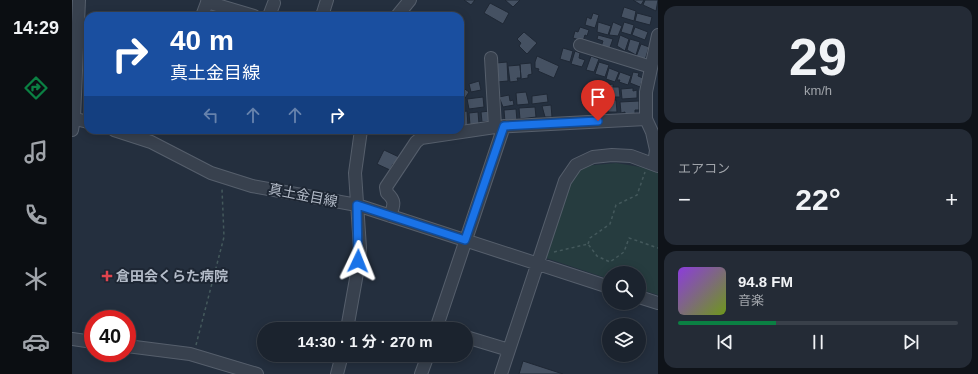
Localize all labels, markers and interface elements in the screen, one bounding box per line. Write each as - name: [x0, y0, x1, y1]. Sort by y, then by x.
- text: 14:29: [13, 18, 59, 38]
- text: 40 m: [170, 25, 234, 56]
- icon: right: [104, 28, 156, 80]
- text: 29: [789, 28, 847, 86]
- text: 真土金目線: [170, 63, 260, 83]
- icon: directions: [22, 74, 50, 102]
- pin: [581, 80, 615, 121]
- text: km/h: [804, 83, 832, 98]
- icon: arrive: [587, 86, 609, 108]
- icon: left: [200, 104, 222, 126]
- icon: ahead: [242, 104, 264, 126]
- icon: ahead: [284, 104, 306, 126]
- icon: right: [326, 104, 348, 126]
- icon: music: [22, 138, 50, 166]
- text: エアコン: [678, 161, 730, 176]
- street label: 真土金目線: [267, 180, 339, 210]
- text: 22°: [795, 183, 841, 216]
- text: −: [678, 187, 691, 212]
- text: +: [945, 187, 958, 212]
- icon: phone: [22, 201, 50, 229]
- position arrow: [337, 240, 379, 282]
- icon: climate: [22, 265, 50, 293]
- map controls: [602, 266, 646, 362]
- button: search: [602, 266, 646, 310]
- place label: 倉田会くらた病院: [116, 268, 228, 284]
- marker: 倉田会くらた病院: [101, 270, 113, 282]
- text: 94.8 FM: [738, 273, 793, 290]
- text: 音楽: [738, 293, 764, 308]
- speed limit sign: 40: [84, 310, 136, 362]
- button: layers: [602, 318, 646, 362]
- icon: car: [22, 328, 50, 356]
- icon: previous: [714, 331, 736, 353]
- icon: pause: [807, 331, 829, 353]
- icon: next: [900, 331, 922, 353]
- text: 14:30 · 1 分 · 270 m: [297, 333, 433, 350]

